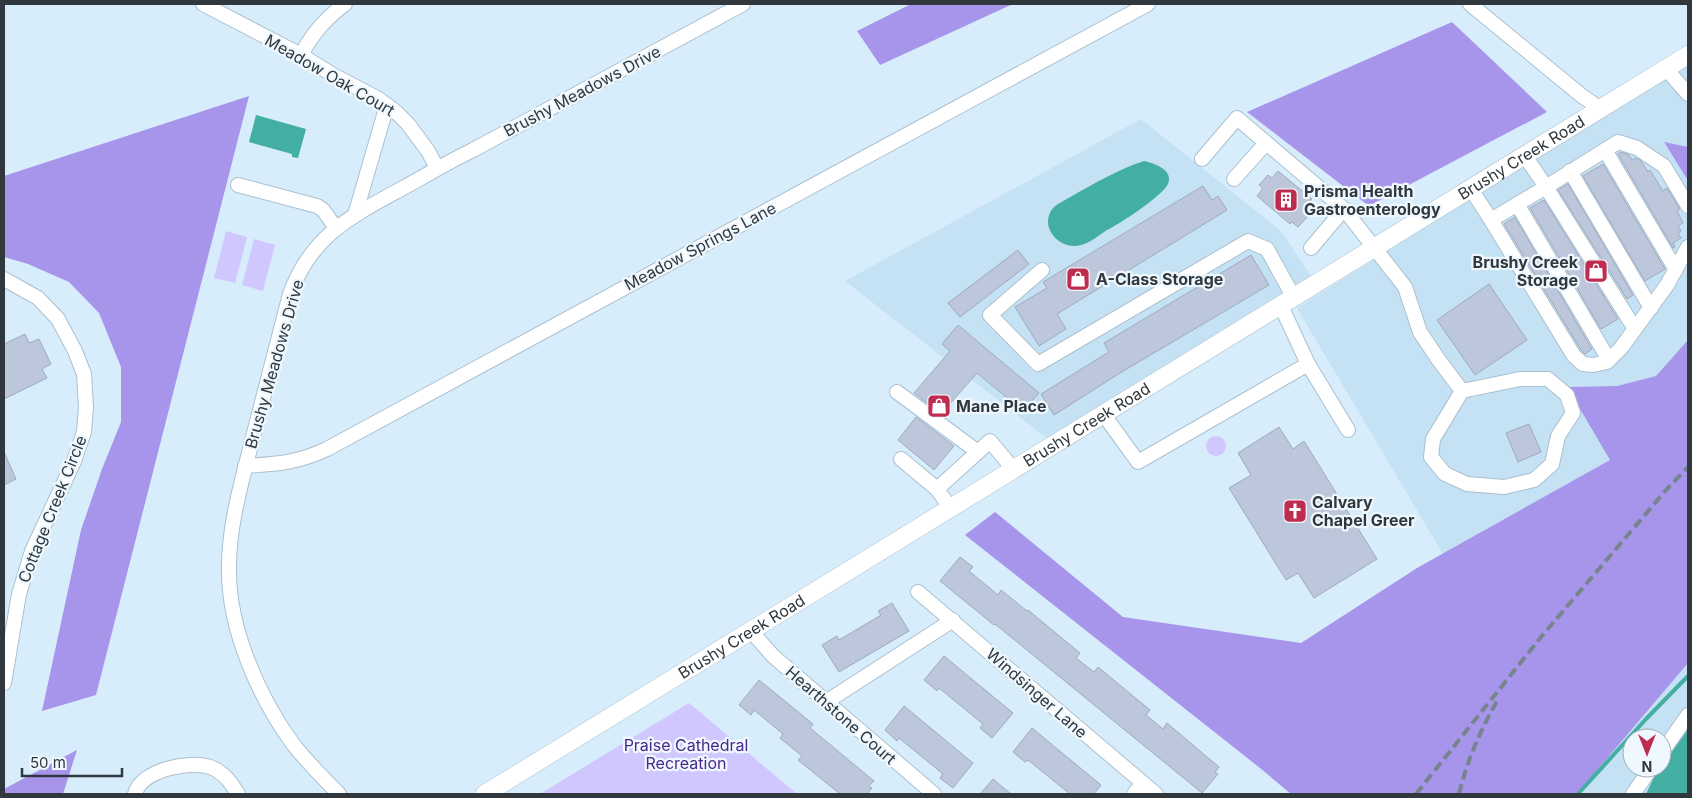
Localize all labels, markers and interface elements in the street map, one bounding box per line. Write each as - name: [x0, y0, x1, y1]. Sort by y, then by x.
- street label: Meadow Oak Court: [262, 30, 398, 120]
- street label: Brushy Meadows Drive: [500, 41, 664, 141]
- street label: Brushy Creek Road: [1454, 111, 1588, 204]
- place label: Prisma Health Gastroenterology: [1304, 181, 1441, 219]
- building icon: Prisma Health Gastroenterology: [1273, 187, 1299, 213]
- street label: Meadow Springs Lane: [621, 198, 779, 294]
- place label: Brushy Creek Storage: [1473, 252, 1579, 290]
- shop icon: Brushy Creek Storage: [1583, 258, 1609, 284]
- shop icon: A-Class Storage: [1065, 266, 1091, 292]
- place label: A-Class Storage: [1096, 269, 1223, 289]
- street label: Brushy Meadows Drive: [240, 277, 308, 451]
- street label: Brushy Creek Road: [1019, 378, 1154, 471]
- shop icon: Mane Place: [926, 393, 952, 419]
- place label: Mane Place: [956, 396, 1046, 416]
- street label: Cottage Creek Circle: [13, 432, 91, 586]
- place label: Calvary Chapel Greer: [1312, 492, 1415, 530]
- church icon: Calvary Chapel Greer: [1282, 498, 1308, 524]
- street label: Brushy Creek Road: [674, 590, 809, 683]
- street label: Windsinger Lane: [982, 644, 1092, 742]
- street label: Hearthstone Court: [782, 662, 900, 768]
- north arrow: [1622, 728, 1672, 778]
- park label: Praise Cathedral Recreation: [624, 735, 748, 773]
- scale bar: [22, 746, 122, 778]
- text: 50 m: [30, 753, 66, 772]
- text: N: [1642, 758, 1652, 775]

